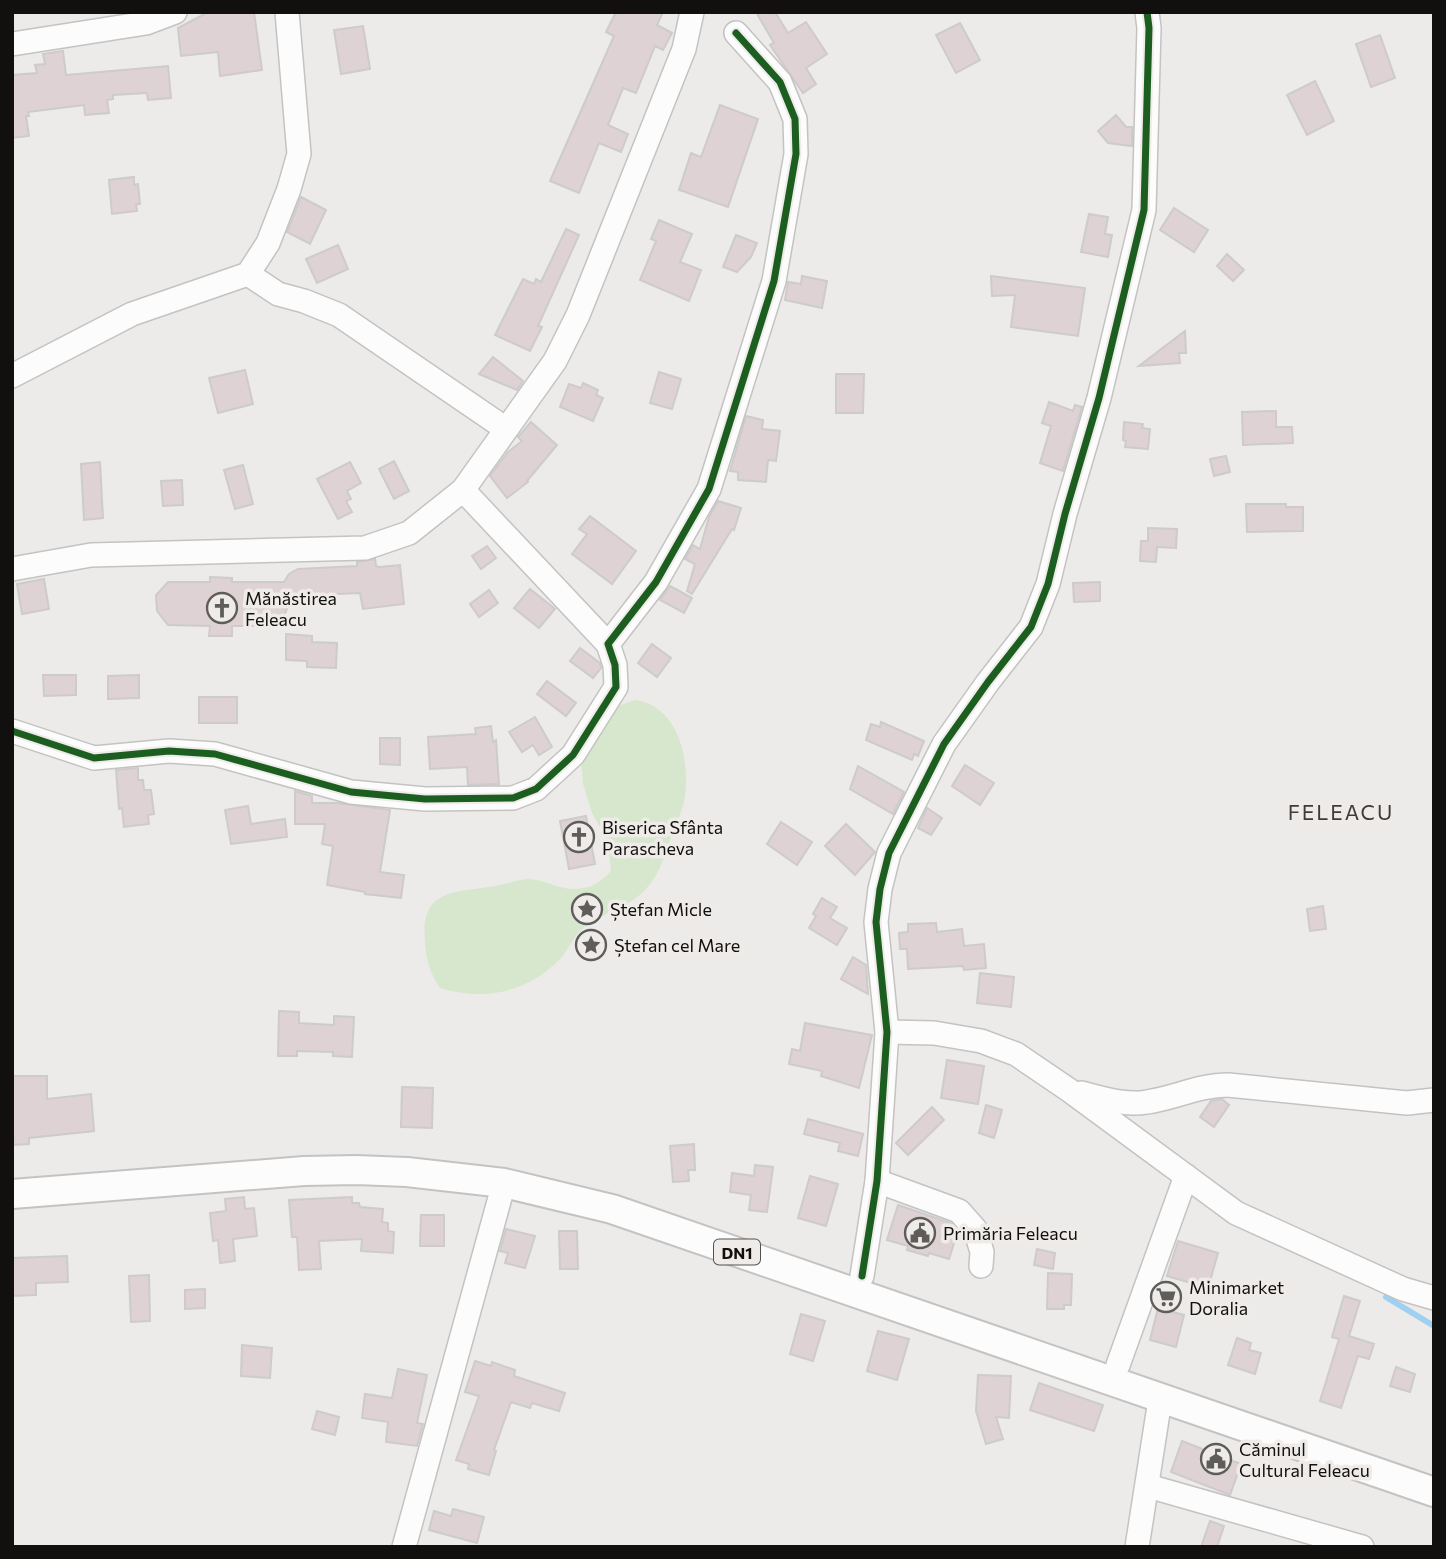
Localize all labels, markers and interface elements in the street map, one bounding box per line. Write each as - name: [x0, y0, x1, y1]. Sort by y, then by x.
- place label: Mănăstirea Feleacu: [245, 587, 337, 630]
- church icon: Mănăstirea Feleacu: [205, 591, 239, 625]
- district label: FELEACU: [1288, 799, 1394, 824]
- place label: Biserica Sfânta Parascheva: [602, 816, 723, 859]
- church icon: Biserica Sfânta Parascheva: [562, 820, 596, 854]
- place icon: Ștefan Micle: [570, 892, 604, 926]
- place label: Ștefan Micle: [610, 898, 712, 921]
- place icon: Ștefan cel Mare: [574, 928, 608, 962]
- place label: Ștefan cel Mare: [614, 934, 740, 957]
- public building icon: Primăria Feleacu: [903, 1216, 937, 1250]
- place label: Primăria Feleacu: [943, 1222, 1078, 1244]
- road number: DN1: [714, 1240, 760, 1264]
- place label: Minimarket Doralia: [1189, 1276, 1284, 1319]
- supermarket icon: Minimarket Doralia: [1149, 1280, 1183, 1314]
- place label: Căminul Cultural Feleacu: [1239, 1438, 1370, 1481]
- public building icon: Căminul Cultural Feleacu: [1199, 1442, 1233, 1476]

